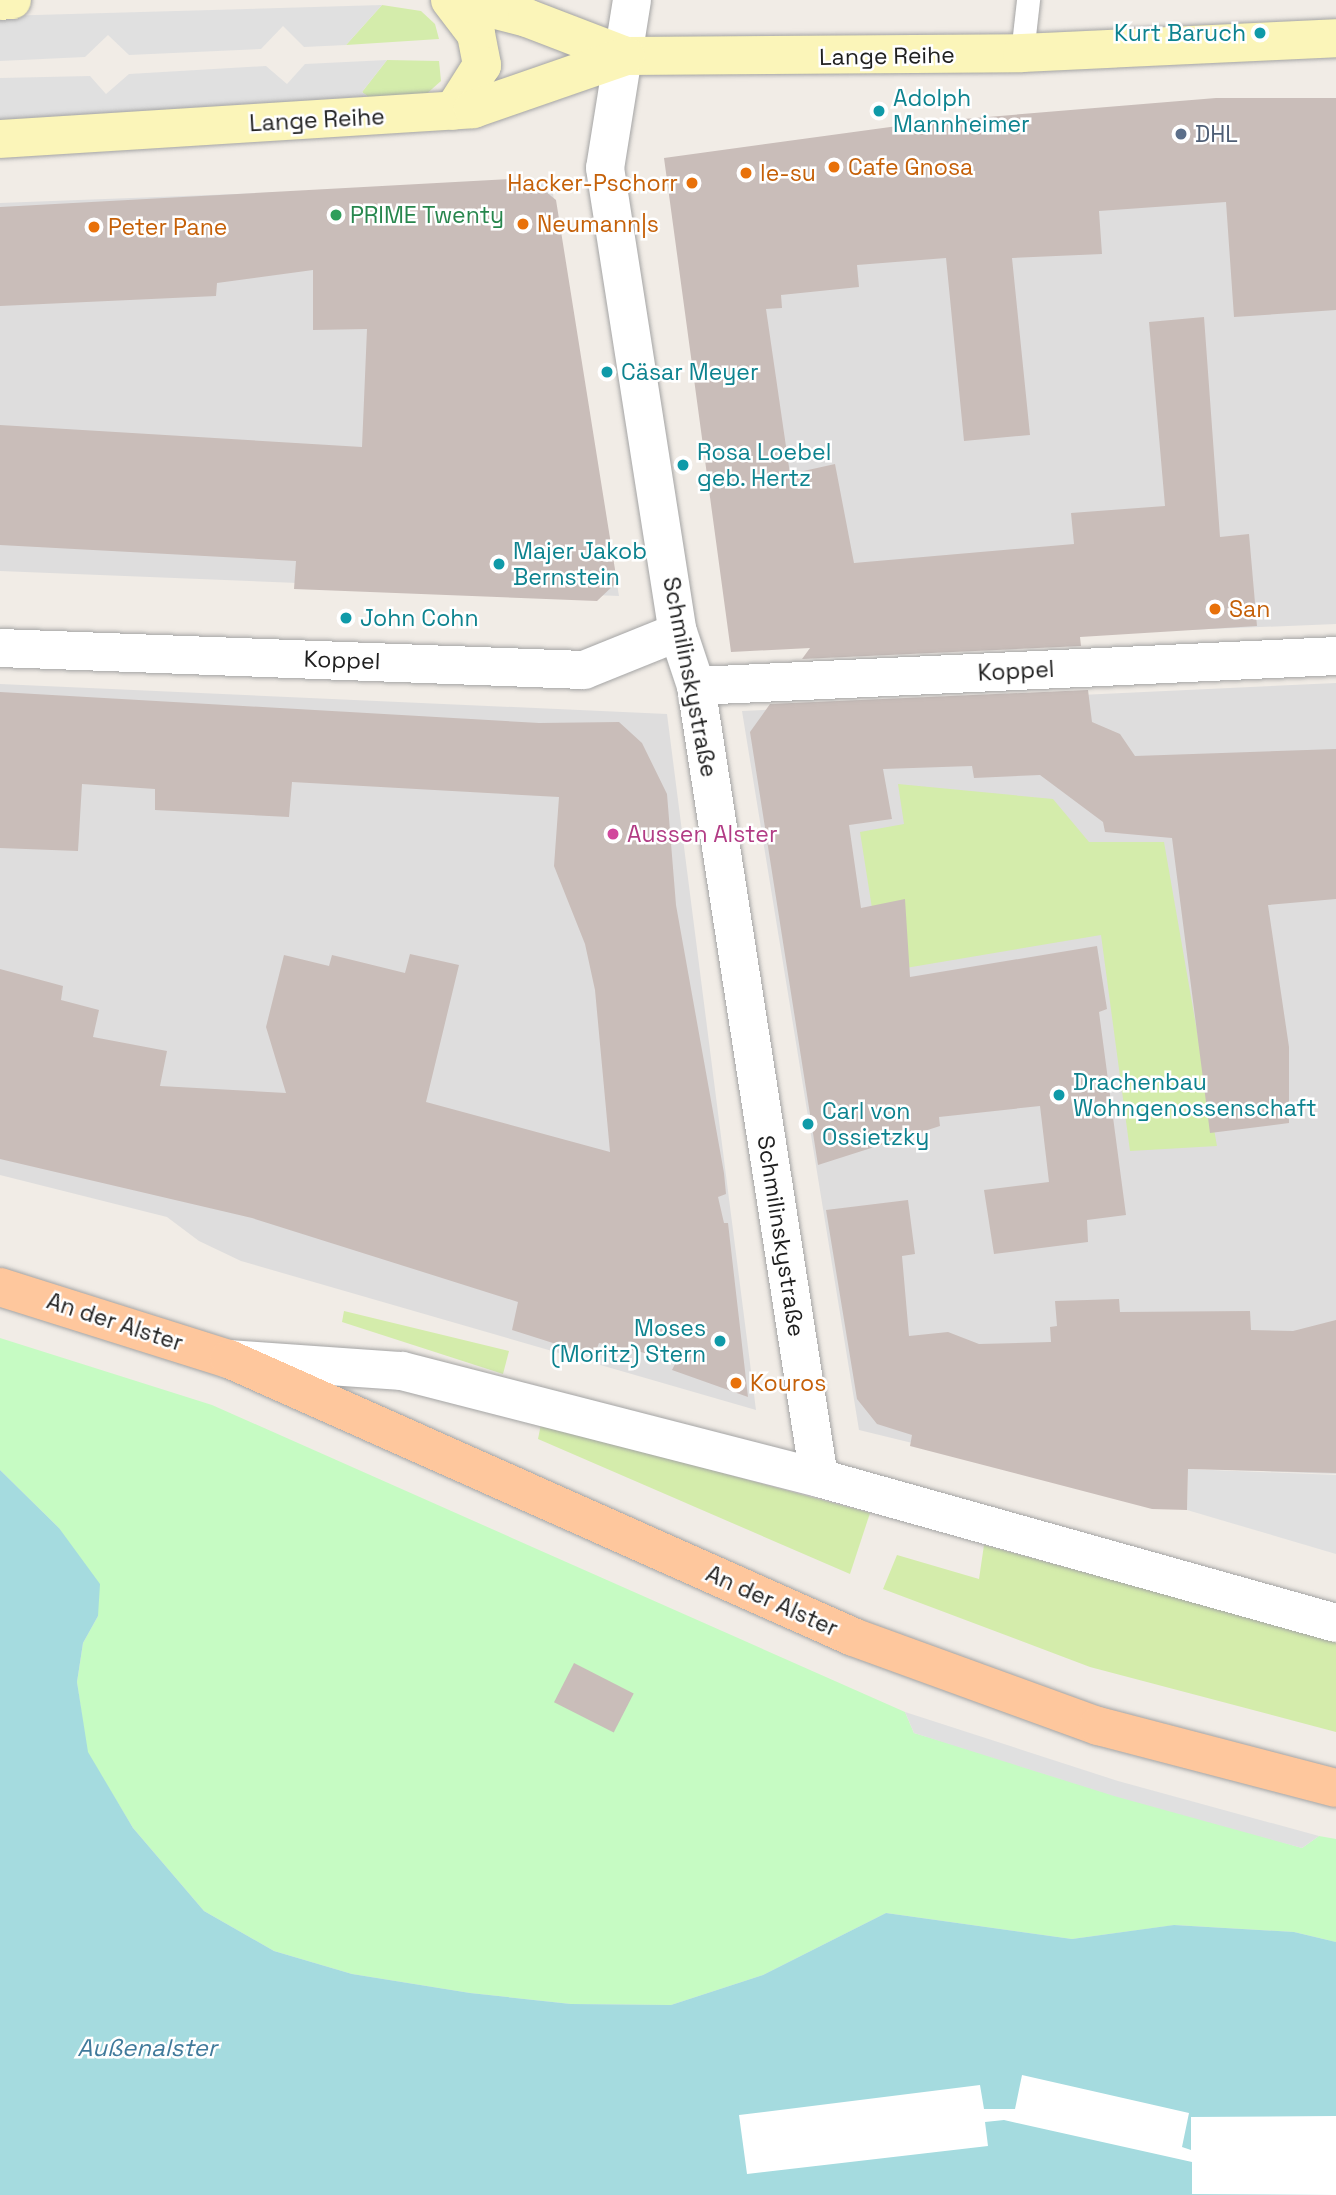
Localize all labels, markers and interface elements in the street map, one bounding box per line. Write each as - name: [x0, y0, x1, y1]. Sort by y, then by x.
- place label: Kurt Baruch: [1114, 19, 1246, 47]
- marker: Kurt Baruch: [1252, 25, 1268, 41]
- street label: Lange Reihe: [819, 41, 955, 71]
- place label: Adolph Mannheimer: [893, 84, 1030, 138]
- street label: Lange Reihe: [249, 103, 385, 137]
- marker: Adolph Mannheimer: [871, 103, 887, 119]
- place label: DHL: [1195, 120, 1238, 148]
- marker: DHL: [1173, 126, 1189, 142]
- place label: Cafe Gnosa: [848, 153, 973, 181]
- place label: le-su: [760, 159, 816, 187]
- marker: Cafe Gnosa: [826, 159, 842, 175]
- marker: le-su: [738, 165, 754, 181]
- place label: Hacker-Pschorr: [507, 169, 678, 197]
- marker: Hacker-Pschorr: [684, 175, 700, 191]
- place label: PRIME Twenty: [350, 201, 505, 229]
- marker: PRIME Twenty: [328, 207, 344, 223]
- place label: Neumann|s: [537, 210, 659, 238]
- place label: Peter Pane: [108, 213, 227, 241]
- marker: Neumann|s: [515, 216, 531, 232]
- marker: Peter Pane: [86, 219, 102, 235]
- place label: Cäsar Meyer: [621, 358, 759, 386]
- marker: Cäsar Meyer: [599, 364, 615, 380]
- place label: Rosa Loebel geb. Hertz: [697, 438, 831, 492]
- marker: Rosa Loebel geb. Hertz: [675, 457, 691, 473]
- place label: Majer Jakob Bernstein: [513, 537, 647, 591]
- marker: Majer Jakob Bernstein: [491, 556, 507, 572]
- street label: Schmilinskystraße: [657, 575, 723, 779]
- place label: San: [1229, 595, 1270, 623]
- marker: San: [1207, 601, 1223, 617]
- place label: John Cohn: [360, 604, 479, 632]
- marker: John Cohn: [338, 610, 354, 626]
- street label: Koppel: [303, 645, 381, 675]
- street label: Koppel: [977, 655, 1055, 687]
- place label: Aussen Alster: [627, 820, 778, 848]
- marker: Aussen Alster: [605, 826, 621, 842]
- place label: Drachenbau Wohngenossenschaft: [1073, 1068, 1317, 1122]
- marker: Drachenbau Wohngenossenschaft: [1051, 1087, 1067, 1103]
- place label: Carl von Ossietzky: [822, 1097, 929, 1151]
- marker: Carl von Ossietzky: [800, 1116, 816, 1132]
- street label: Schmilinskystraße: [751, 1133, 811, 1339]
- street label: An der Alster: [43, 1287, 187, 1357]
- place label: Moses (Moritz) Stern: [551, 1314, 706, 1368]
- marker: Moses (Moritz) Stern: [712, 1333, 728, 1349]
- place label: Kouros: [750, 1369, 826, 1397]
- marker: Kouros: [728, 1375, 744, 1391]
- street label: An der Alster: [702, 1560, 842, 1642]
- water label: Außenalster: [77, 2034, 217, 2062]

